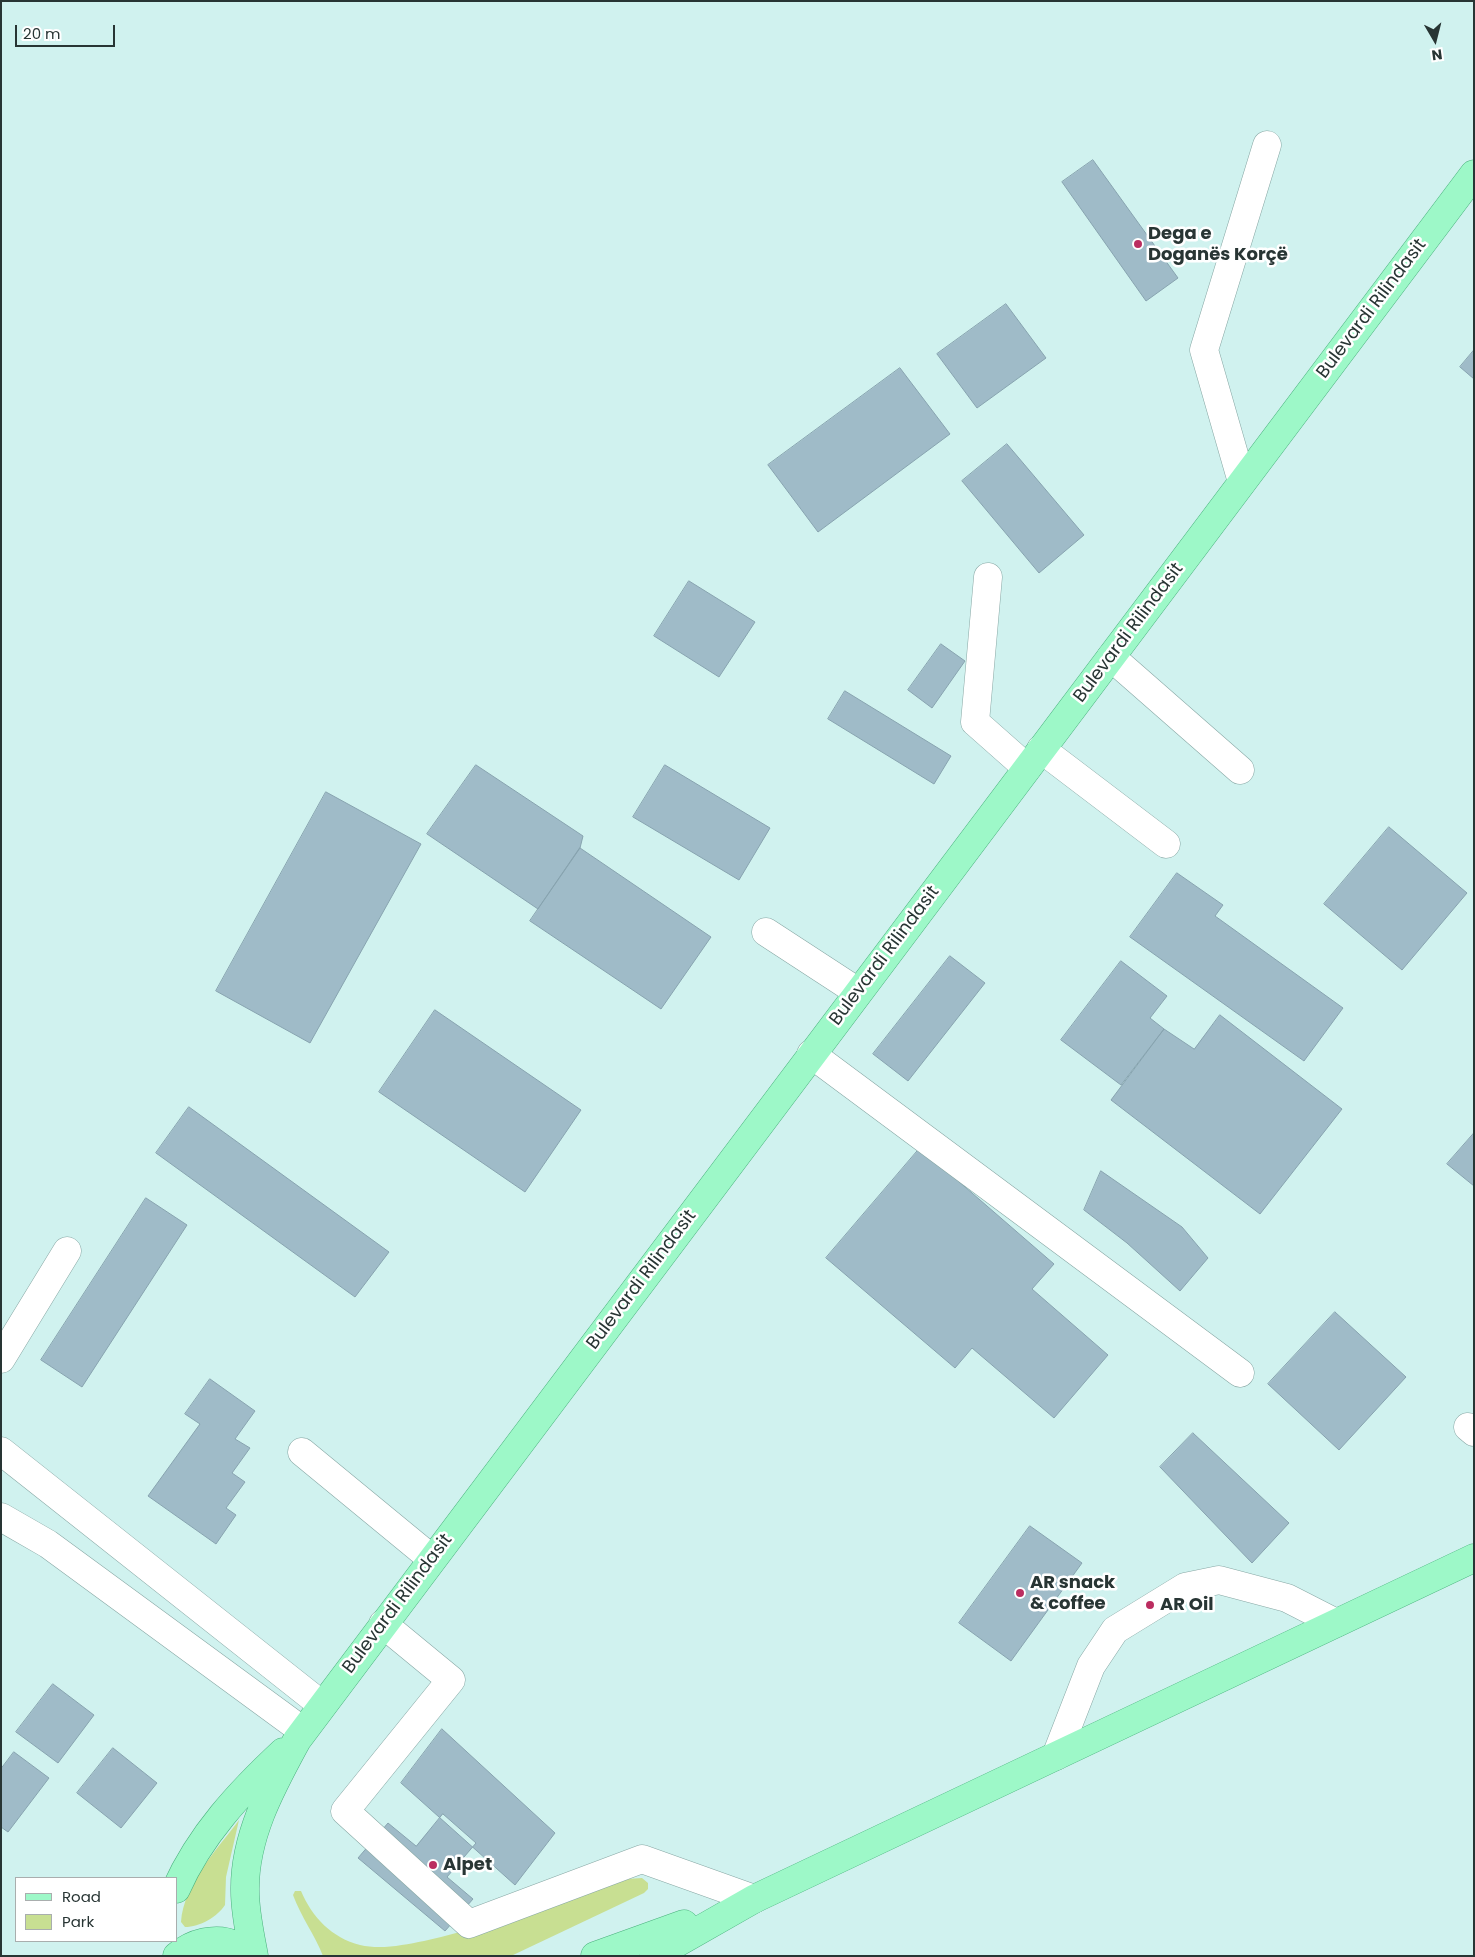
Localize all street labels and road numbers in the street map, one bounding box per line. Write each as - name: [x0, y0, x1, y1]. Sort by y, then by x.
- street label: Bulevardi Rilindasit: [1313, 235, 1431, 383]
- street label: Bulevardi Rilindasit: [1070, 559, 1188, 707]
- street label: Bulevardi Rilindasit: [826, 882, 944, 1030]
- street label: Bulevardi Rilindasit: [583, 1206, 701, 1354]
- street label: Bulevardi Rilindasit: [339, 1530, 457, 1678]

